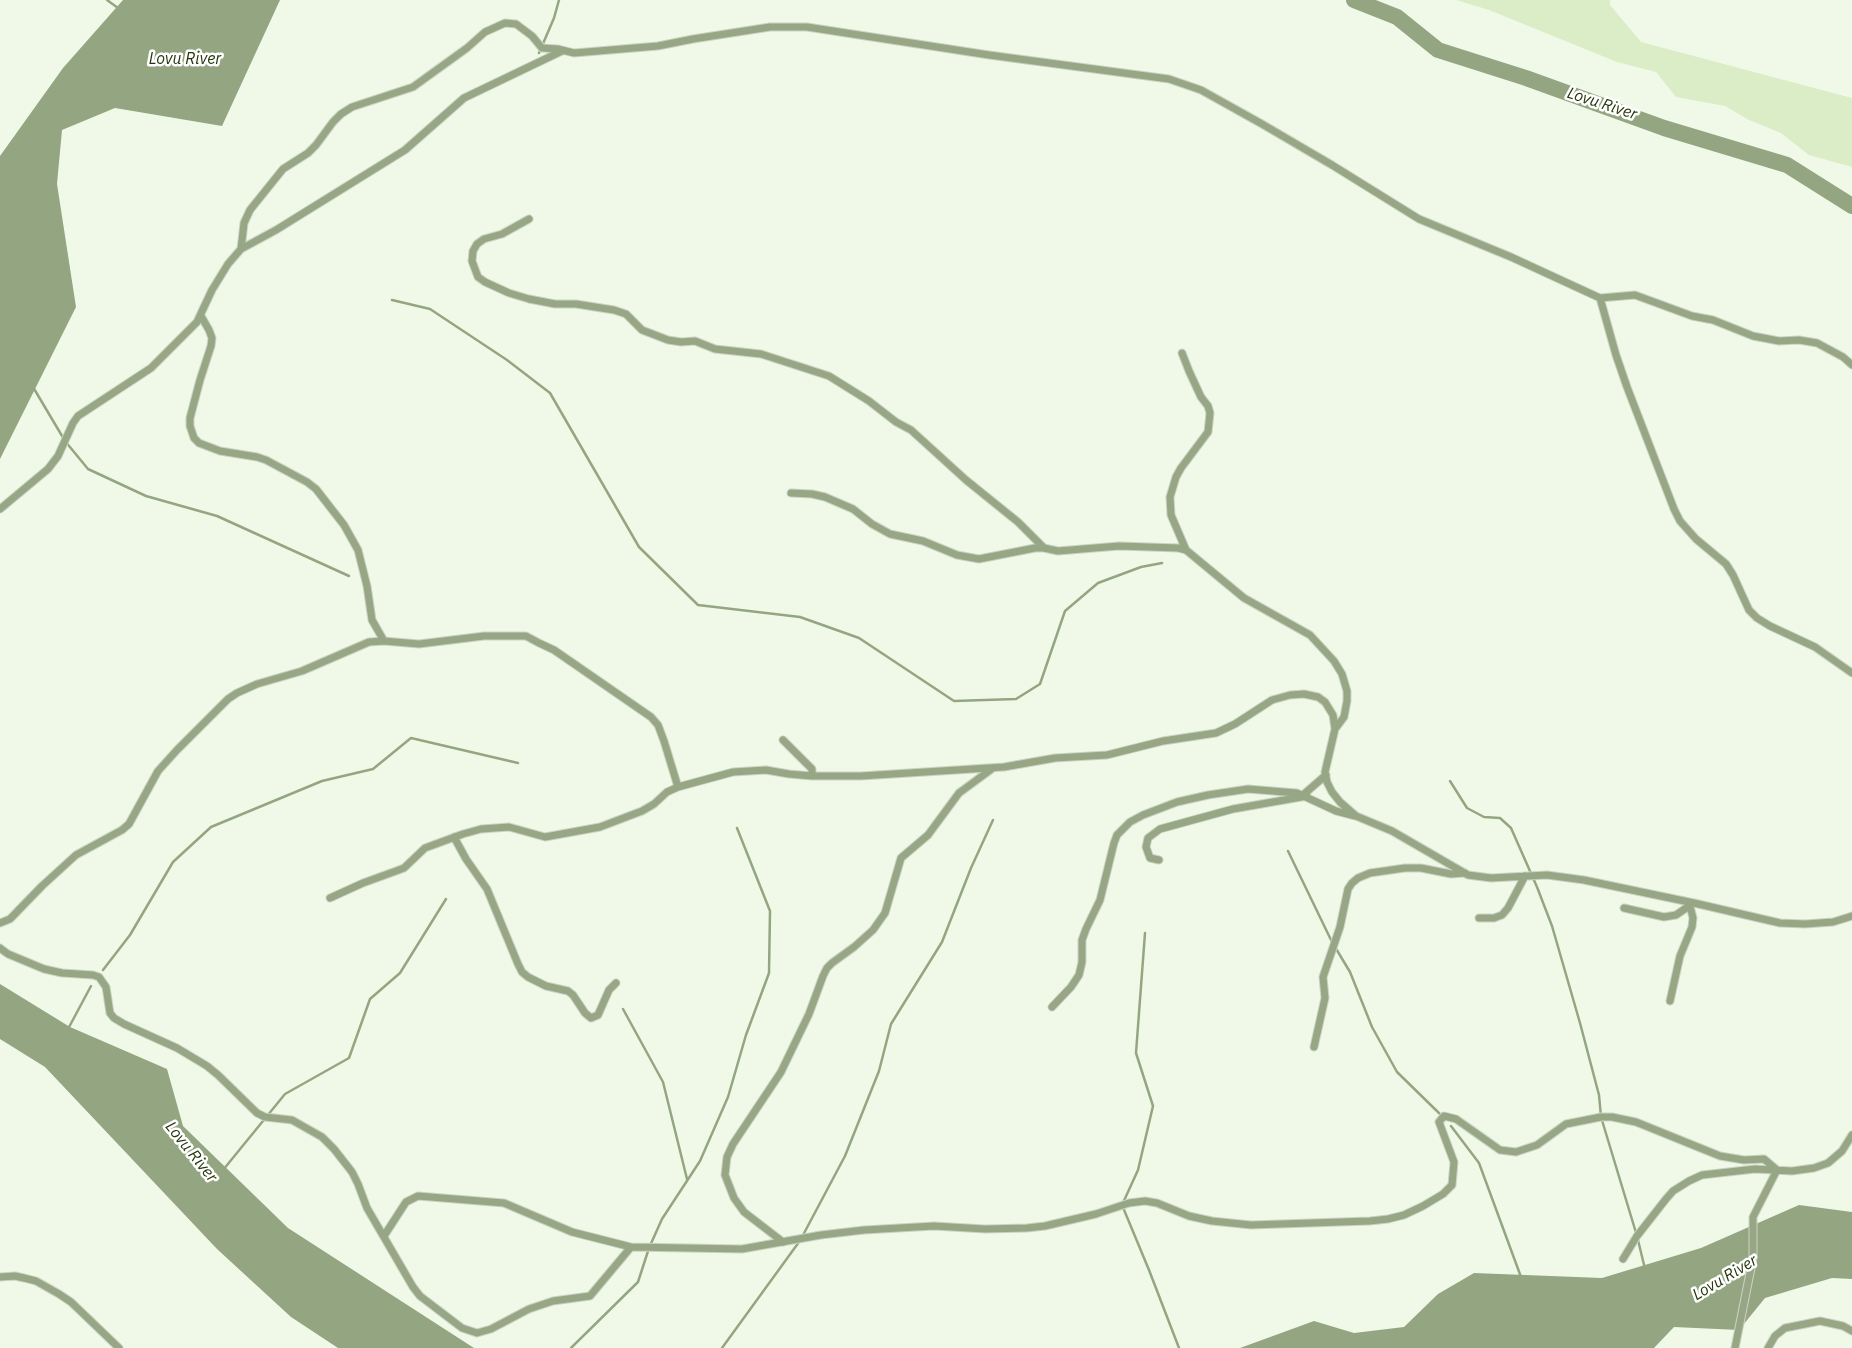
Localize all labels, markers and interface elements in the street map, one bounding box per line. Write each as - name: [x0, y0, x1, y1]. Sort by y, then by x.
- water label: Lovu River: [149, 49, 221, 69]
- water label: Lovu River: [1565, 84, 1639, 124]
- water label: Lovu River: [161, 1118, 221, 1186]
- water label: Lovu River: [1689, 1251, 1761, 1305]

